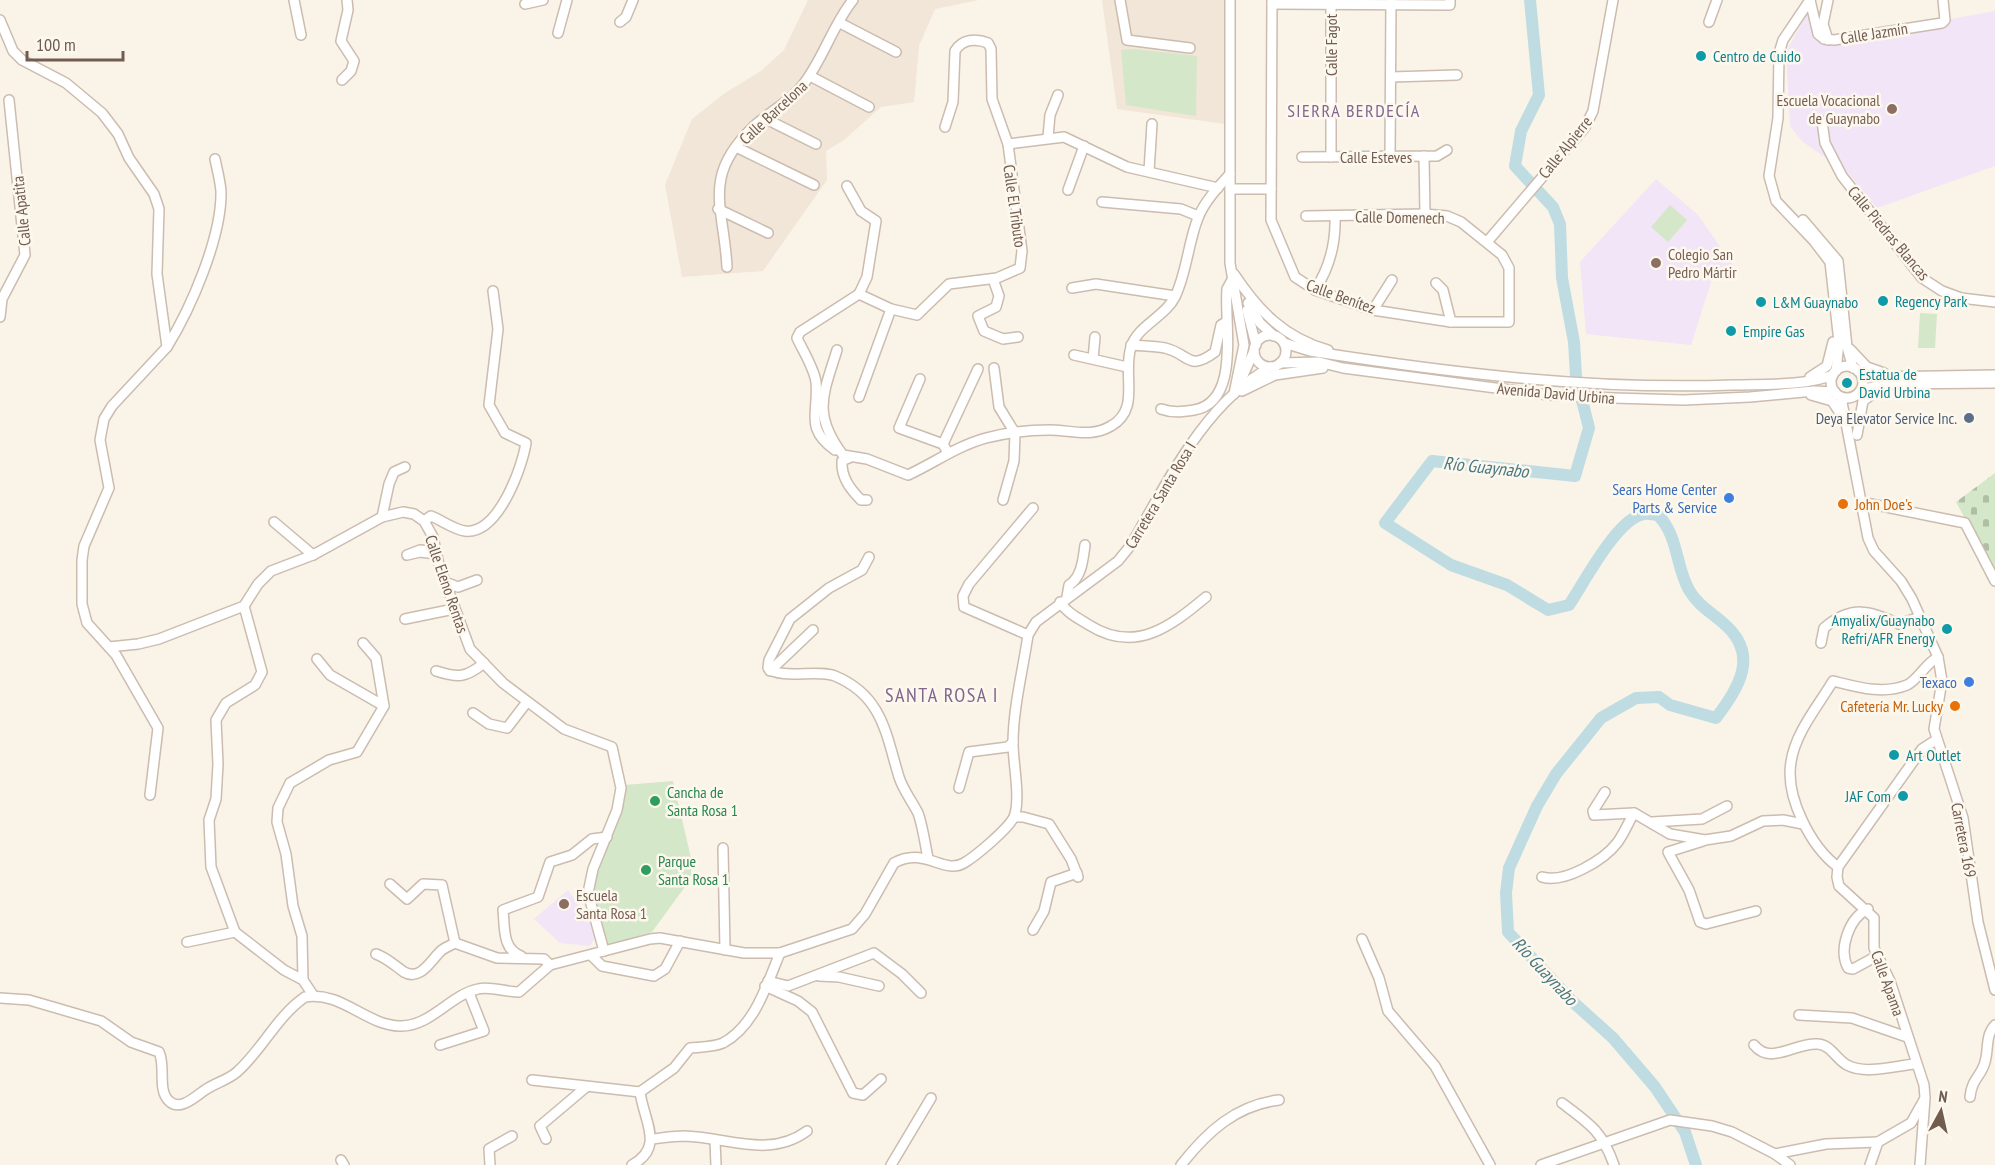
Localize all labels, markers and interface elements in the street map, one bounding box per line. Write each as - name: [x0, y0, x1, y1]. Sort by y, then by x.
- street label: Calle Fagot: [1321, 13, 1341, 76]
- street label: Calle Jazmín: [1839, 18, 1909, 48]
- scale bar: [27, 24, 123, 62]
- text: 100 m: [36, 33, 76, 56]
- place label: Centro de Cuido: [1713, 46, 1801, 66]
- marker: Centro de Cuido: [1694, 49, 1708, 63]
- street label: Calle Barcelona: [735, 76, 811, 148]
- place label: Escuela Vocacional de Guaynabo: [1776, 90, 1880, 128]
- district label: SIERRA BERDECÍA: [1287, 99, 1421, 122]
- marker: Escuela Vocacional de Guaynabo: [1885, 102, 1899, 116]
- street label: Calle Alpierre: [1534, 112, 1596, 182]
- street label: Calle Esteves: [1340, 147, 1412, 167]
- street label: Calle El Tributo: [999, 163, 1031, 249]
- street label: Calle Apatita: [7, 175, 35, 247]
- street label: Calle Piedras Blancas: [1844, 182, 1934, 284]
- street label: Calle Domenech: [1355, 206, 1445, 228]
- place label: Colegio San Pedro Mártir: [1668, 244, 1737, 282]
- marker: Colegio San Pedro Mártir: [1649, 256, 1663, 270]
- street label: Calle Benítez: [1304, 274, 1379, 318]
- place label: Regency Park: [1895, 291, 1968, 311]
- place label: L&M Guaynabo: [1773, 292, 1858, 312]
- marker: Regency Park: [1876, 294, 1890, 308]
- marker: L&M Guaynabo: [1754, 295, 1768, 309]
- place label: Empire Gas: [1743, 321, 1805, 341]
- marker: Empire Gas: [1724, 324, 1738, 338]
- place label: Estatua de David Urbina: [1859, 364, 1930, 402]
- marker: Estatua de David Urbina: [1840, 376, 1854, 390]
- street label: Avenida David Urbina: [1496, 378, 1616, 408]
- place label: Deya Elevator Service Inc.: [1816, 408, 1957, 428]
- marker: Deya Elevator Service Inc.: [1962, 411, 1976, 425]
- street label: Carretera Santa Rosa I: [1120, 438, 1200, 552]
- water label: Río Guaynabo: [1442, 451, 1531, 483]
- place label: Sears Home Center Parts & Service: [1612, 479, 1718, 517]
- marker: Sears Home Center Parts & Service: [1722, 491, 1736, 505]
- place label: John Doe's: [1854, 494, 1912, 514]
- marker: John Doe's: [1836, 497, 1850, 511]
- street label: Calle Eleno Rentas: [421, 532, 473, 636]
- place label: Amyalix/Guaynabo Refri/AFR Energy: [1832, 610, 1935, 648]
- marker: Amyalix/Guaynabo Refri/AFR Energy: [1940, 622, 1954, 636]
- place label: Texaco: [1920, 672, 1957, 692]
- marker: Texaco: [1962, 675, 1976, 689]
- district label: SANTA ROSA I: [885, 682, 999, 708]
- place label: Cafetería Mr. Lucky: [1840, 696, 1943, 716]
- marker: Cafetería Mr. Lucky: [1948, 699, 1962, 713]
- place label: Art Outlet: [1906, 745, 1962, 765]
- marker: Art Outlet: [1887, 748, 1901, 762]
- place label: Cancha de Santa Rosa 1: [667, 782, 738, 820]
- place label: JAF Com: [1844, 786, 1891, 806]
- marker: JAF Com: [1896, 789, 1910, 803]
- marker: Cancha de Santa Rosa 1: [648, 794, 662, 808]
- street label: Carretera 169: [1947, 801, 1981, 879]
- place label: Parque Santa Rosa 1: [658, 851, 729, 889]
- marker: Parque Santa Rosa 1: [639, 863, 653, 877]
- place label: Escuela Santa Rosa 1: [576, 885, 647, 923]
- marker: Escuela Santa Rosa 1: [557, 897, 571, 911]
- water label: Río Guaynabo: [1507, 932, 1583, 1011]
- street label: Calle Apama: [1867, 947, 1909, 1019]
- north arrow: [1911, 1081, 1971, 1141]
- text: N: [1937, 1086, 1949, 1107]

